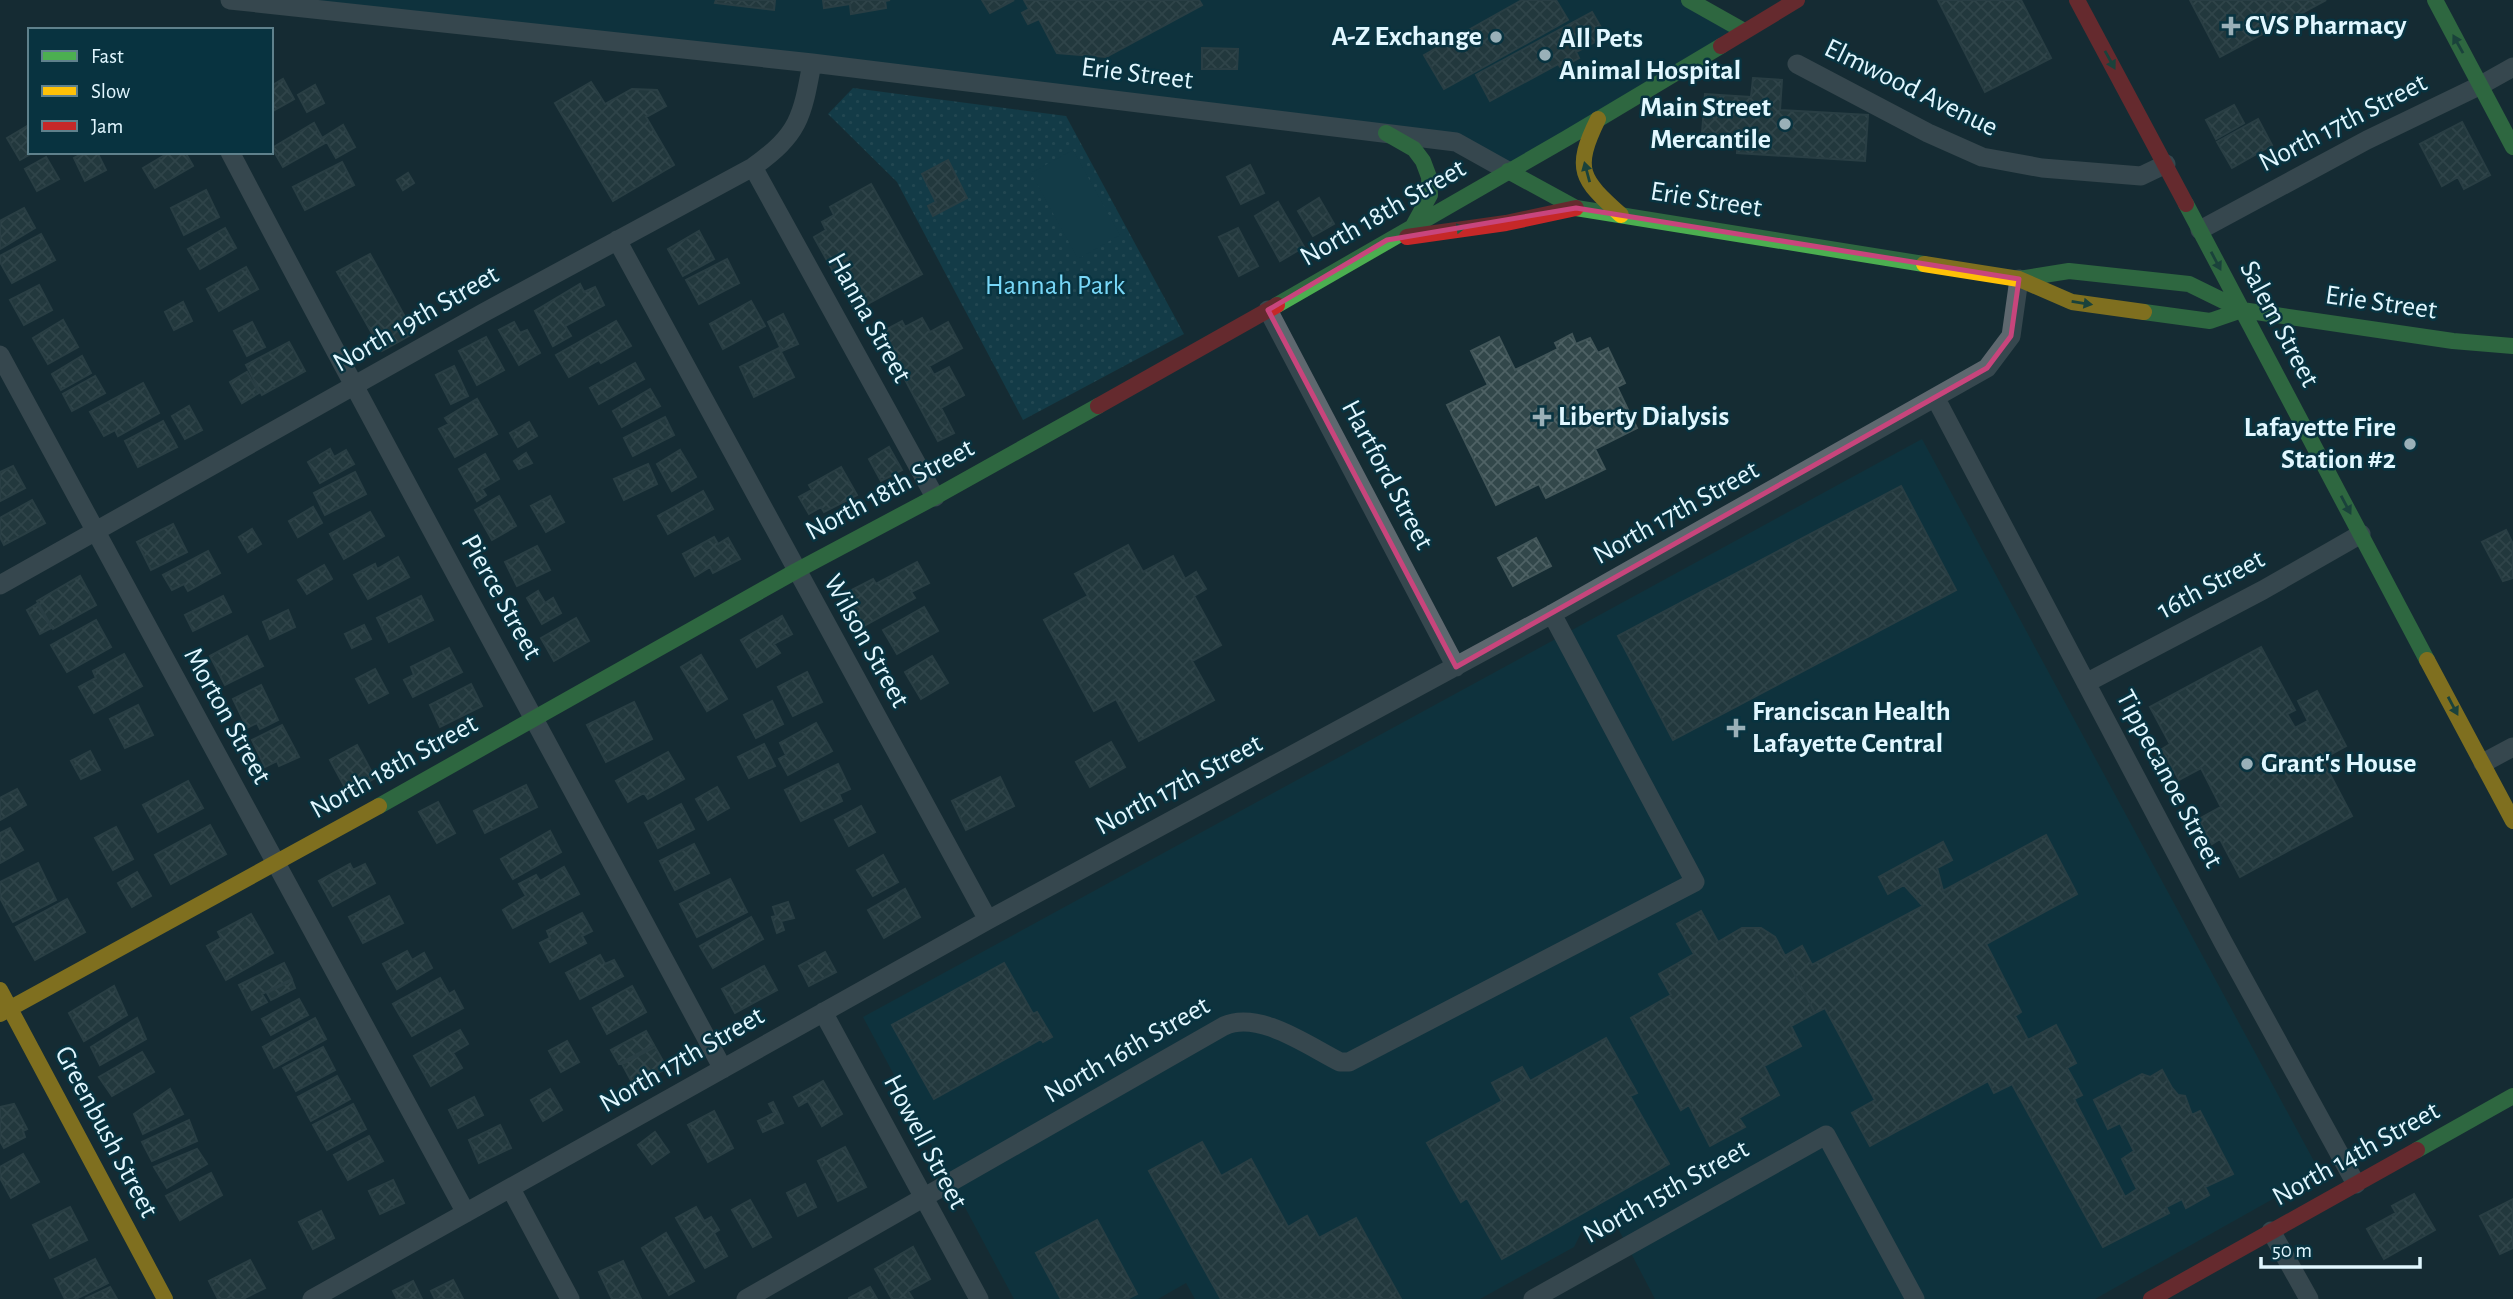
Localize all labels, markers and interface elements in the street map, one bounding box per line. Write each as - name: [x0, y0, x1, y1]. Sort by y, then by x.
- place label: CVS Pharmacy: [2245, 12, 2407, 40]
- marker: CVS Pharmacy: [2223, 18, 2239, 34]
- place label: A-Z Exchange: [1332, 23, 1482, 51]
- place label: All Pets Animal Hospital: [1559, 25, 1741, 85]
- legend: [28, 28, 273, 154]
- marker: A-Z Exchange: [1488, 29, 1504, 45]
- street label: Elmwood Avenue: [1820, 34, 2002, 142]
- one-way arrow: [2452, 34, 2464, 53]
- text: Fast: [91, 46, 124, 67]
- marker: All Pets Animal Hospital: [1537, 47, 1553, 63]
- one-way arrow: [2104, 50, 2116, 70]
- street label: Erie Street: [1079, 53, 1195, 95]
- street label: North 17th Street: [2254, 69, 2432, 177]
- text: Slow: [91, 81, 130, 102]
- place label: Main Street Mercantile: [1640, 94, 1772, 154]
- text: Jam: [91, 116, 123, 137]
- marker: Main Street Mercantile: [1777, 116, 1793, 132]
- street label: North 18th Street: [1295, 154, 1471, 272]
- one-way arrow: [1581, 161, 1592, 183]
- street label: Erie Street: [1648, 177, 1764, 223]
- one-way arrow: [1444, 223, 1466, 234]
- street label: Hanna Street: [822, 249, 916, 388]
- one-way arrow: [2210, 251, 2222, 271]
- street label: Salem Street: [2234, 256, 2324, 392]
- street label: North 19th Street: [328, 260, 504, 378]
- park label: Hannah Park: [985, 272, 1125, 300]
- street label: Erie Street: [2323, 281, 2439, 325]
- one-way arrow: [2071, 298, 2093, 309]
- street label: Hartford Street: [1336, 396, 1438, 554]
- place label: Liberty Dialysis: [1558, 403, 1729, 431]
- marker: Liberty Dialysis: [1532, 407, 1552, 427]
- place label: Lafayette Fire Station #2: [2244, 414, 2396, 474]
- street label: North 18th Street: [801, 434, 979, 546]
- marker: Lafayette Fire Station #2: [2402, 436, 2418, 452]
- street label: North 17th Street: [1589, 456, 1764, 570]
- one-way arrow: [2340, 495, 2352, 515]
- street label: Pierce Street: [455, 530, 547, 664]
- street label: 16th Street: [2153, 545, 2269, 625]
- street label: Wilson Street: [818, 570, 914, 712]
- street label: Morton Street: [178, 643, 276, 789]
- street label: Tippecanoe Street: [2110, 686, 2228, 872]
- one-way arrow: [2447, 696, 2459, 716]
- place label: Franciscan Health Lafayette Central: [1752, 698, 1951, 758]
- street label: North 18th Street: [306, 710, 482, 824]
- marker: Franciscan Health Lafayette Central: [1726, 718, 1746, 738]
- street label: North 17th Street: [1091, 729, 1267, 841]
- place label: Grant's House: [2261, 750, 2416, 778]
- marker: Grant's House: [2239, 756, 2255, 772]
- street label: North 16th Street: [1039, 991, 1215, 1109]
- street label: North 17th Street: [595, 1002, 769, 1118]
- street label: Greenbush Street: [49, 1042, 163, 1222]
- street label: Howell Street: [878, 1070, 972, 1214]
- street label: North 14th Street: [2268, 1097, 2444, 1211]
- street label: North 15th Street: [1579, 1135, 1754, 1249]
- scale bar: [2261, 1226, 2420, 1270]
- text: 50 m: [2272, 1240, 2312, 1261]

